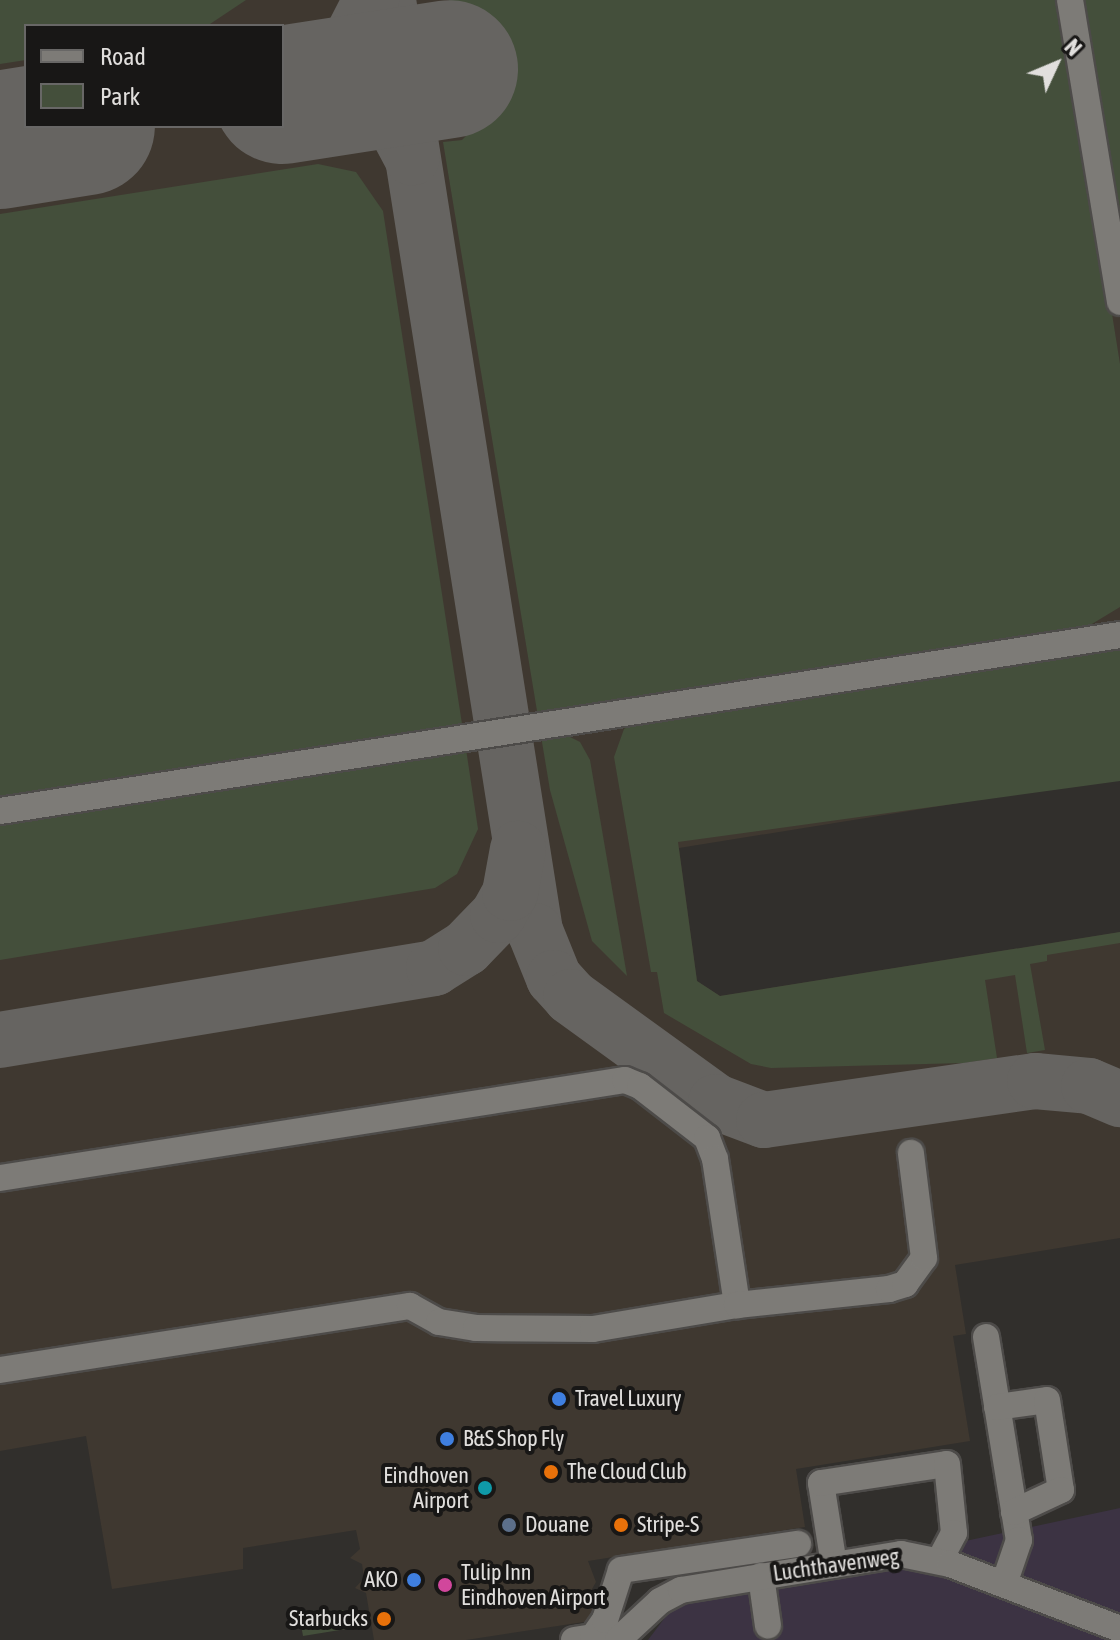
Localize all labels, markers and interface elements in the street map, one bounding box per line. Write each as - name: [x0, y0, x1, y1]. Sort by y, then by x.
- legend: [24, 24, 284, 128]
- north arrow: [1016, 24, 1096, 104]
- text: N: [1059, 34, 1087, 61]
- text: Road: [100, 43, 146, 70]
- text: Park: [100, 83, 140, 110]
- place label: Travel Luxury: [575, 1386, 682, 1412]
- marker: Travel Luxury: [550, 1390, 568, 1408]
- place label: B&S Shop Fly: [463, 1426, 564, 1452]
- marker: B&S Shop Fly: [438, 1430, 456, 1448]
- place label: The Cloud Club: [567, 1459, 687, 1485]
- place label: Eindhoven Airport: [383, 1462, 469, 1514]
- marker: The Cloud Club: [542, 1463, 560, 1481]
- marker: Eindhoven Airport: [476, 1479, 494, 1497]
- place label: Douane: [525, 1512, 589, 1538]
- place label: Stripe-S: [637, 1512, 699, 1538]
- marker: Douane: [500, 1516, 518, 1534]
- marker: Stripe-S: [612, 1516, 630, 1534]
- street label: Luchthavenweg: [771, 1543, 901, 1587]
- place label: Tulip Inn Eindhoven Airport: [461, 1559, 606, 1610]
- place label: AKO: [364, 1567, 398, 1593]
- marker: AKO: [405, 1571, 423, 1589]
- marker: Tulip Inn Eindhoven Airport: [436, 1576, 454, 1594]
- place label: Starbucks: [289, 1606, 368, 1632]
- marker: Starbucks: [375, 1610, 393, 1628]

